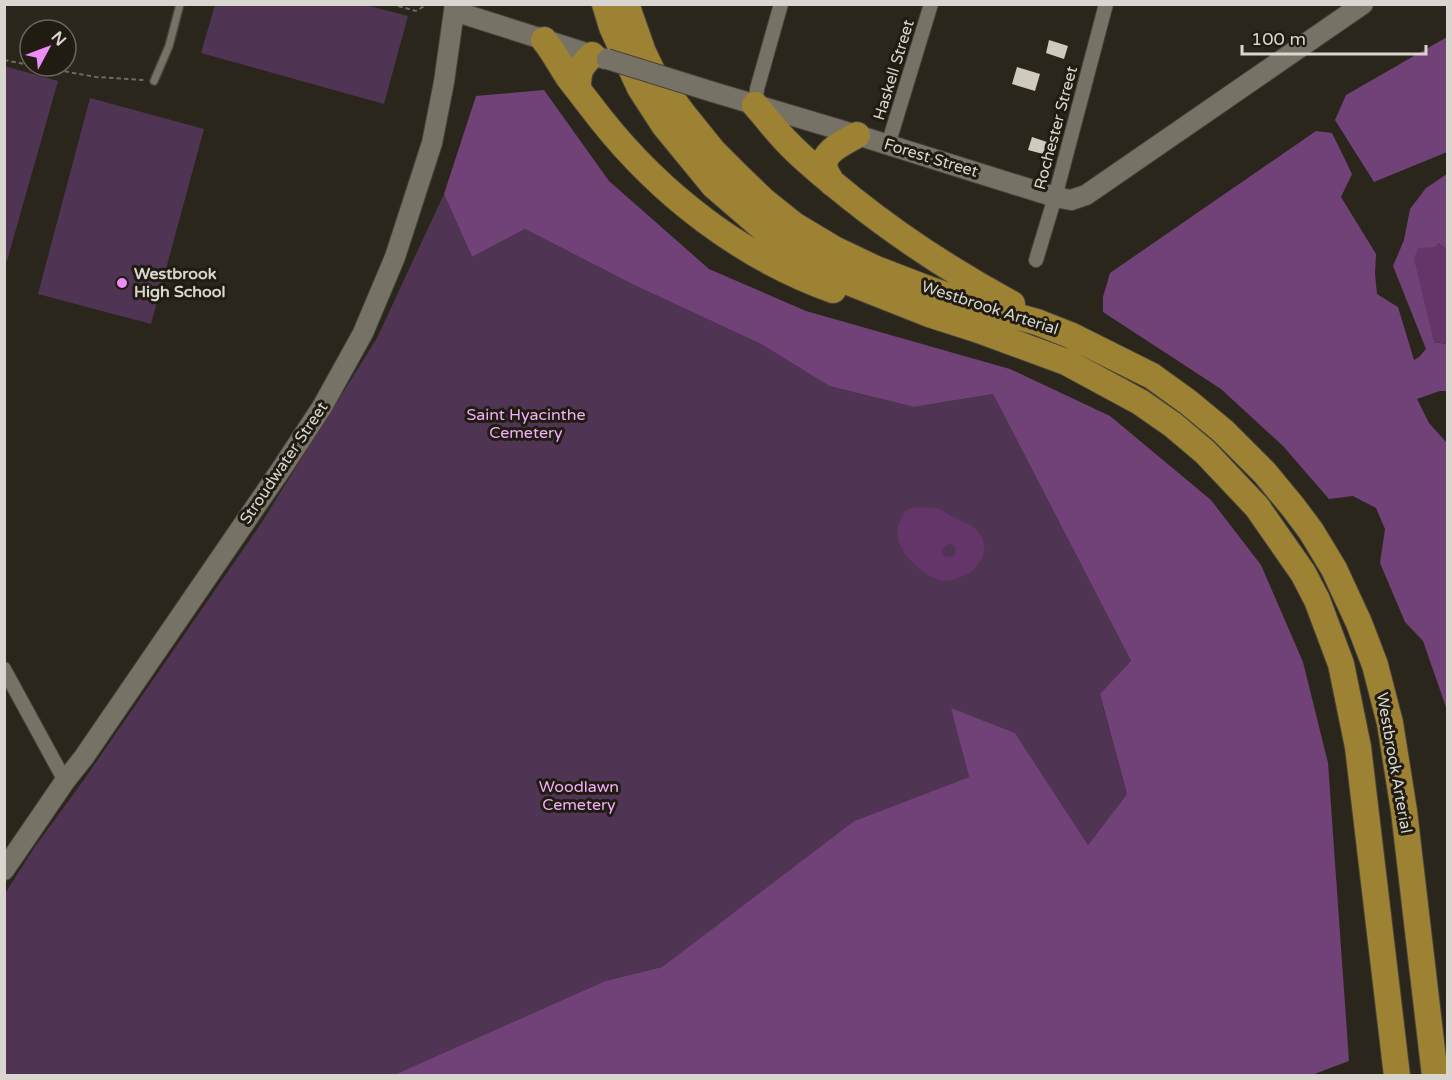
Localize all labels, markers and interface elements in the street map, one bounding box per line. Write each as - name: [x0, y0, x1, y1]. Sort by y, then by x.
- street label: Haskell Street: [869, 17, 919, 123]
- north arrow: [18, 18, 78, 78]
- scale bar: [1242, 18, 1426, 56]
- text: N: [47, 27, 70, 50]
- text: 100 m: [1251, 28, 1306, 50]
- street label: Rochester Street: [1030, 64, 1082, 192]
- street label: Forest Street: [882, 134, 980, 182]
- place label: Westbrook High School: [134, 264, 225, 302]
- marker: Westbrook High School: [115, 276, 129, 290]
- street label: Westbrook Arterial: [919, 276, 1061, 340]
- street label: Stroudwater Street: [236, 398, 332, 528]
- park label: Saint Hyacinthe Cemetery: [466, 405, 586, 443]
- street label: Westbrook Arterial: [1372, 691, 1416, 835]
- park label: Woodlawn Cemetery: [539, 777, 619, 815]

